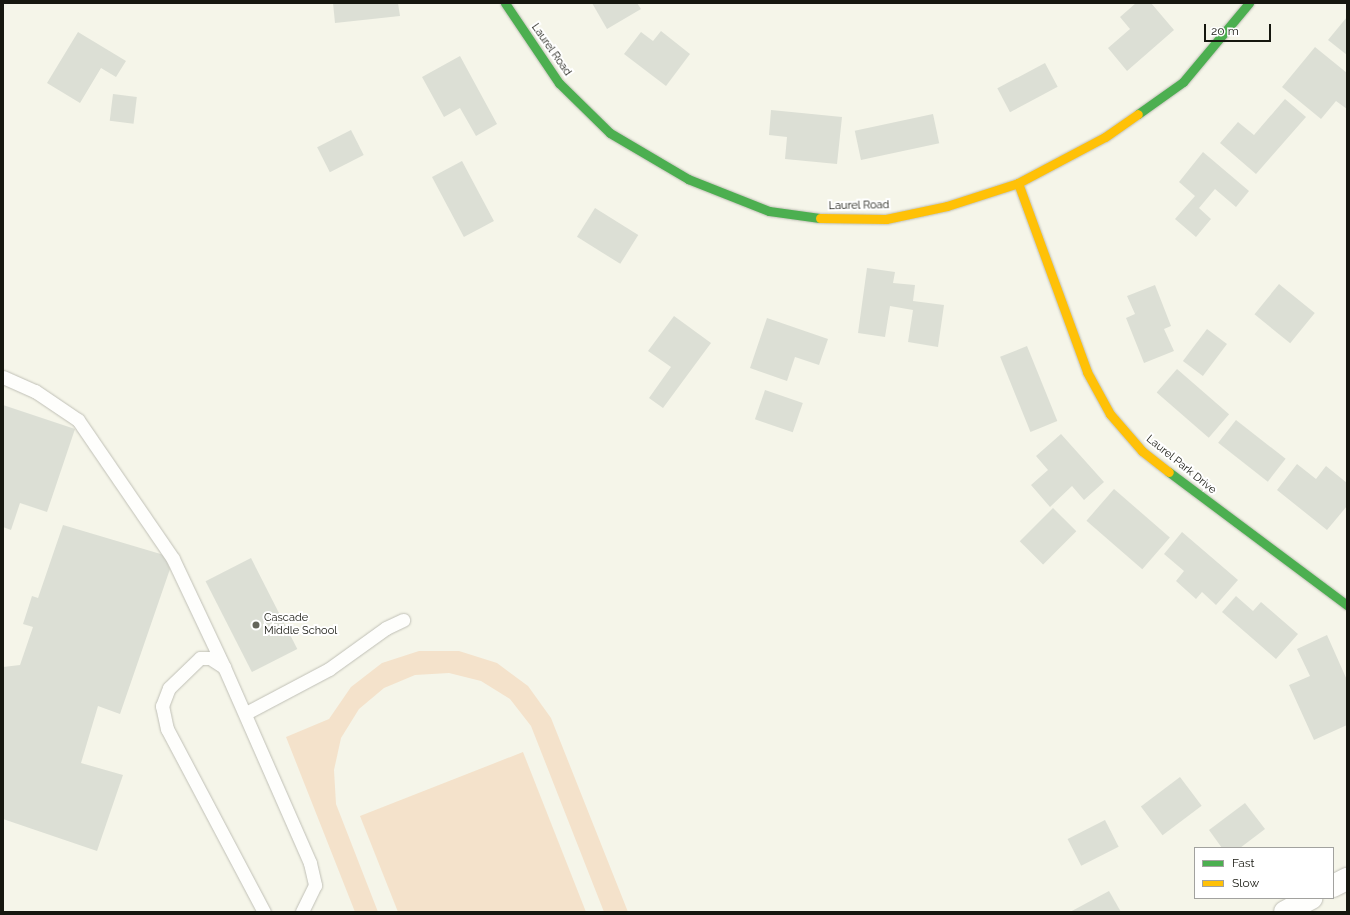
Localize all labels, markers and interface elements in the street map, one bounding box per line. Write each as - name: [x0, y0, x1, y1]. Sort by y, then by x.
- scale bar: [1206, 16, 1273, 42]
- street label: Laurel Road: [528, 21, 574, 79]
- text: 20 m: [1211, 24, 1239, 38]
- street label: Laurel Road: [828, 199, 890, 213]
- street label: Laurel Park Drive: [1143, 433, 1219, 497]
- place label: Cascade Middle School: [264, 612, 337, 638]
- marker: Cascade Middle School: [251, 620, 261, 630]
- legend: [1194, 847, 1334, 899]
- text: Fast: [1232, 856, 1255, 870]
- text: Slow: [1232, 876, 1259, 890]

